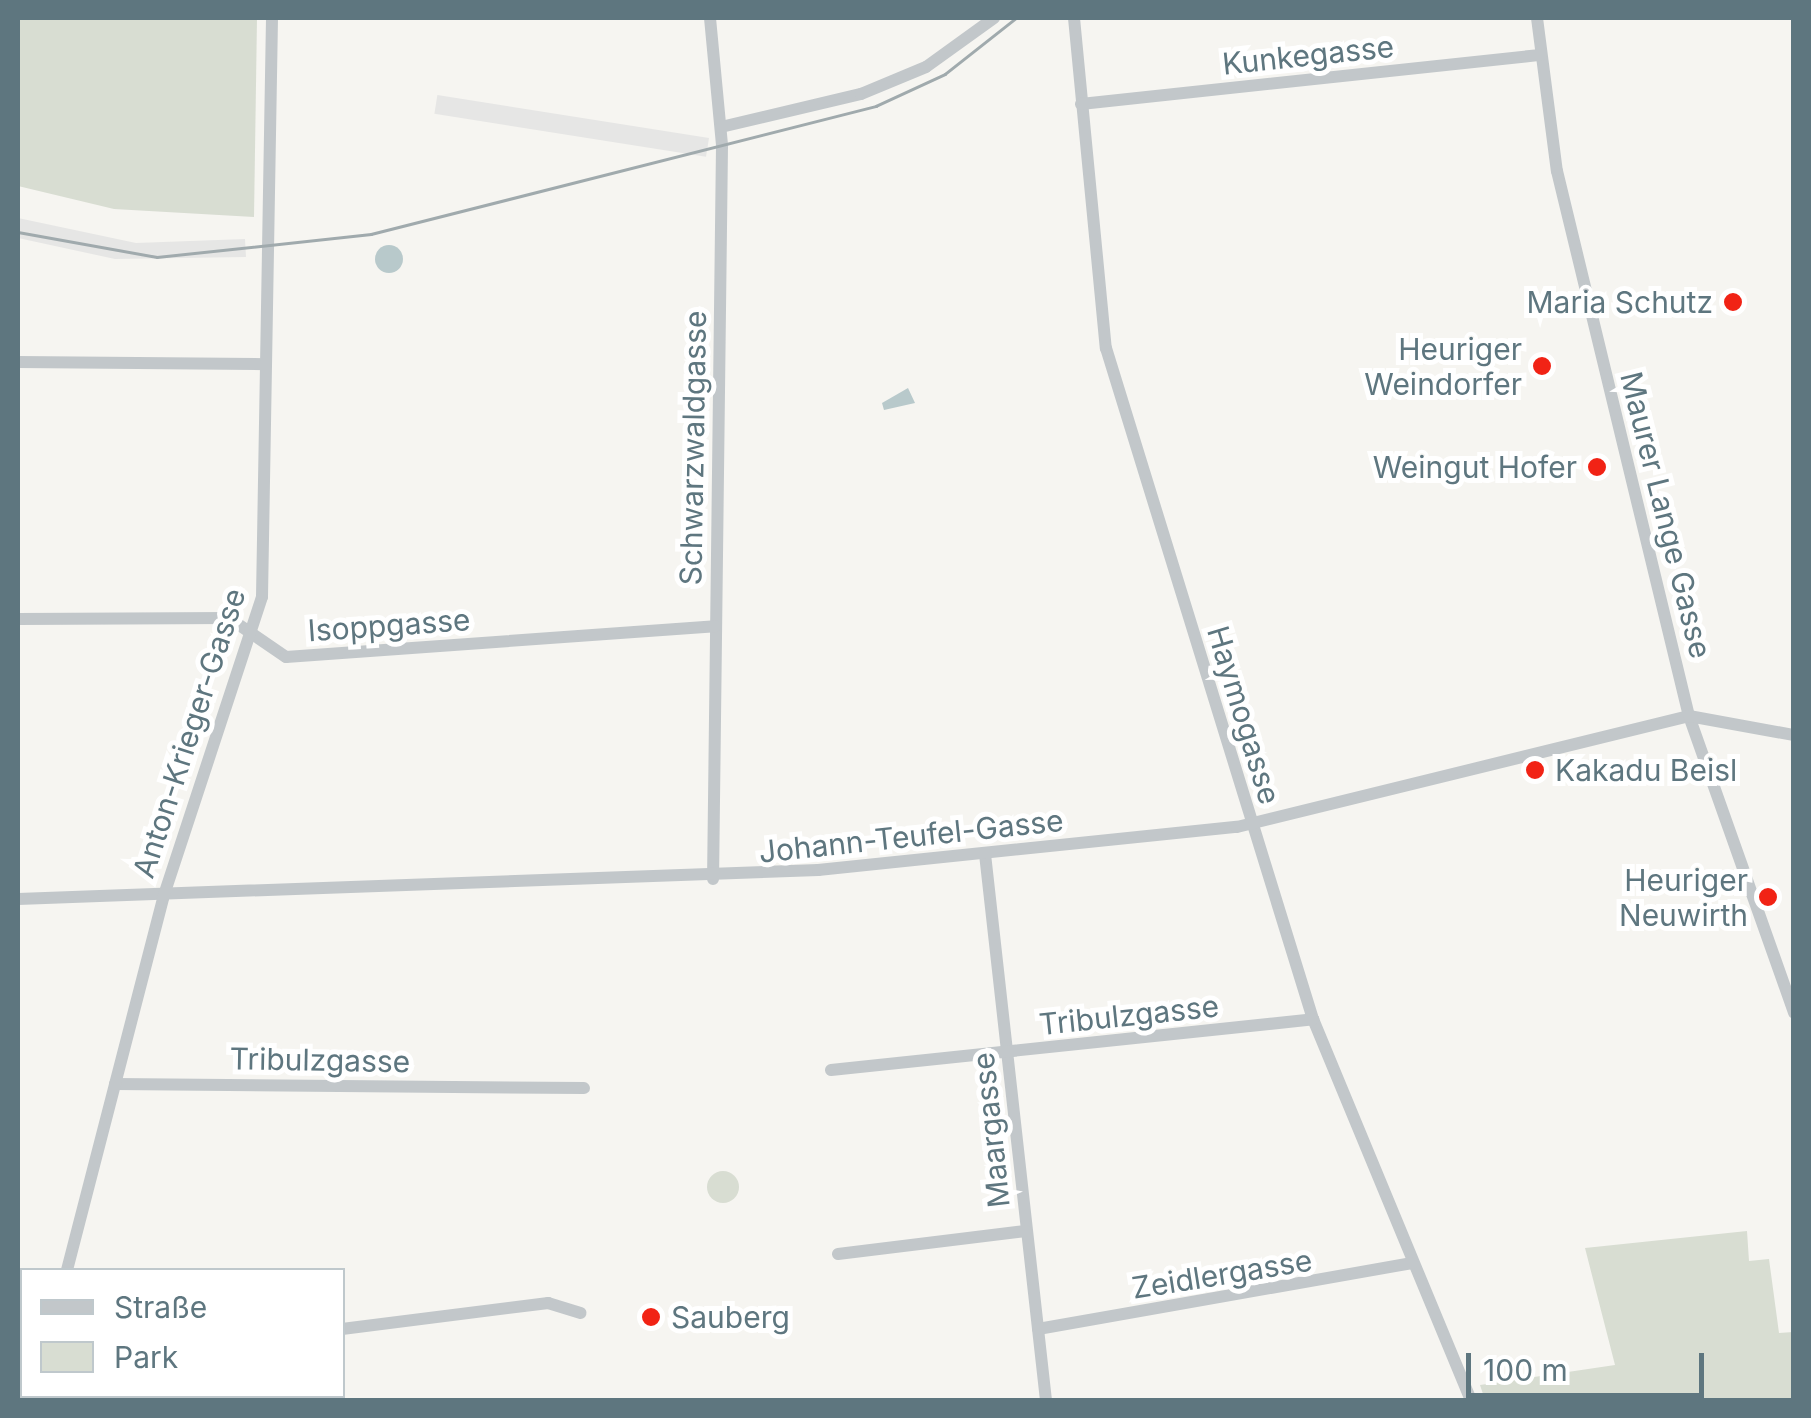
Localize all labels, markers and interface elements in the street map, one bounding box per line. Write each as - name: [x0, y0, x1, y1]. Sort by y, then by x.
- street label: Kunkegasse: [1220, 28, 1396, 82]
- place label: Maria Schutz: [1526, 284, 1713, 320]
- marker: Maria Schutz: [1722, 291, 1744, 313]
- street label: Schwarzwaldgasse: [673, 310, 713, 586]
- place label: Heuriger Weindorfer: [1364, 331, 1522, 402]
- marker: Heuriger Weindorfer: [1531, 355, 1553, 377]
- street label: Maurer Lange Gasse: [1613, 368, 1719, 662]
- place label: Weingut Hofer: [1373, 449, 1577, 485]
- marker: Weingut Hofer: [1586, 456, 1608, 478]
- street label: Anton-Krieger-Gasse: [125, 584, 253, 882]
- street label: Isoppgasse: [306, 601, 472, 649]
- street label: Haymogasse: [1200, 622, 1288, 808]
- place label: Kakadu Beisl: [1555, 752, 1737, 788]
- marker: Kakadu Beisl: [1524, 759, 1546, 781]
- street label: Johann-Teufel-Gasse: [757, 802, 1065, 870]
- place label: Heuriger Neuwirth: [1619, 862, 1748, 932]
- marker: Heuriger Neuwirth: [1757, 886, 1779, 908]
- street label: Tribulzgasse: [1037, 988, 1221, 1042]
- street label: Tribulzgasse: [229, 1040, 411, 1080]
- street label: Maargasse: [965, 1051, 1017, 1209]
- street label: Zeidlergasse: [1129, 1242, 1315, 1306]
- legend: [20, 1268, 345, 1398]
- text: Straße: [114, 1289, 207, 1325]
- place label: Sauberg: [671, 1299, 790, 1335]
- marker: Sauberg: [640, 1306, 662, 1328]
- scale bar: [1471, 1333, 1708, 1395]
- text: Park: [114, 1339, 178, 1375]
- text: 100 m: [1483, 1352, 1568, 1388]

